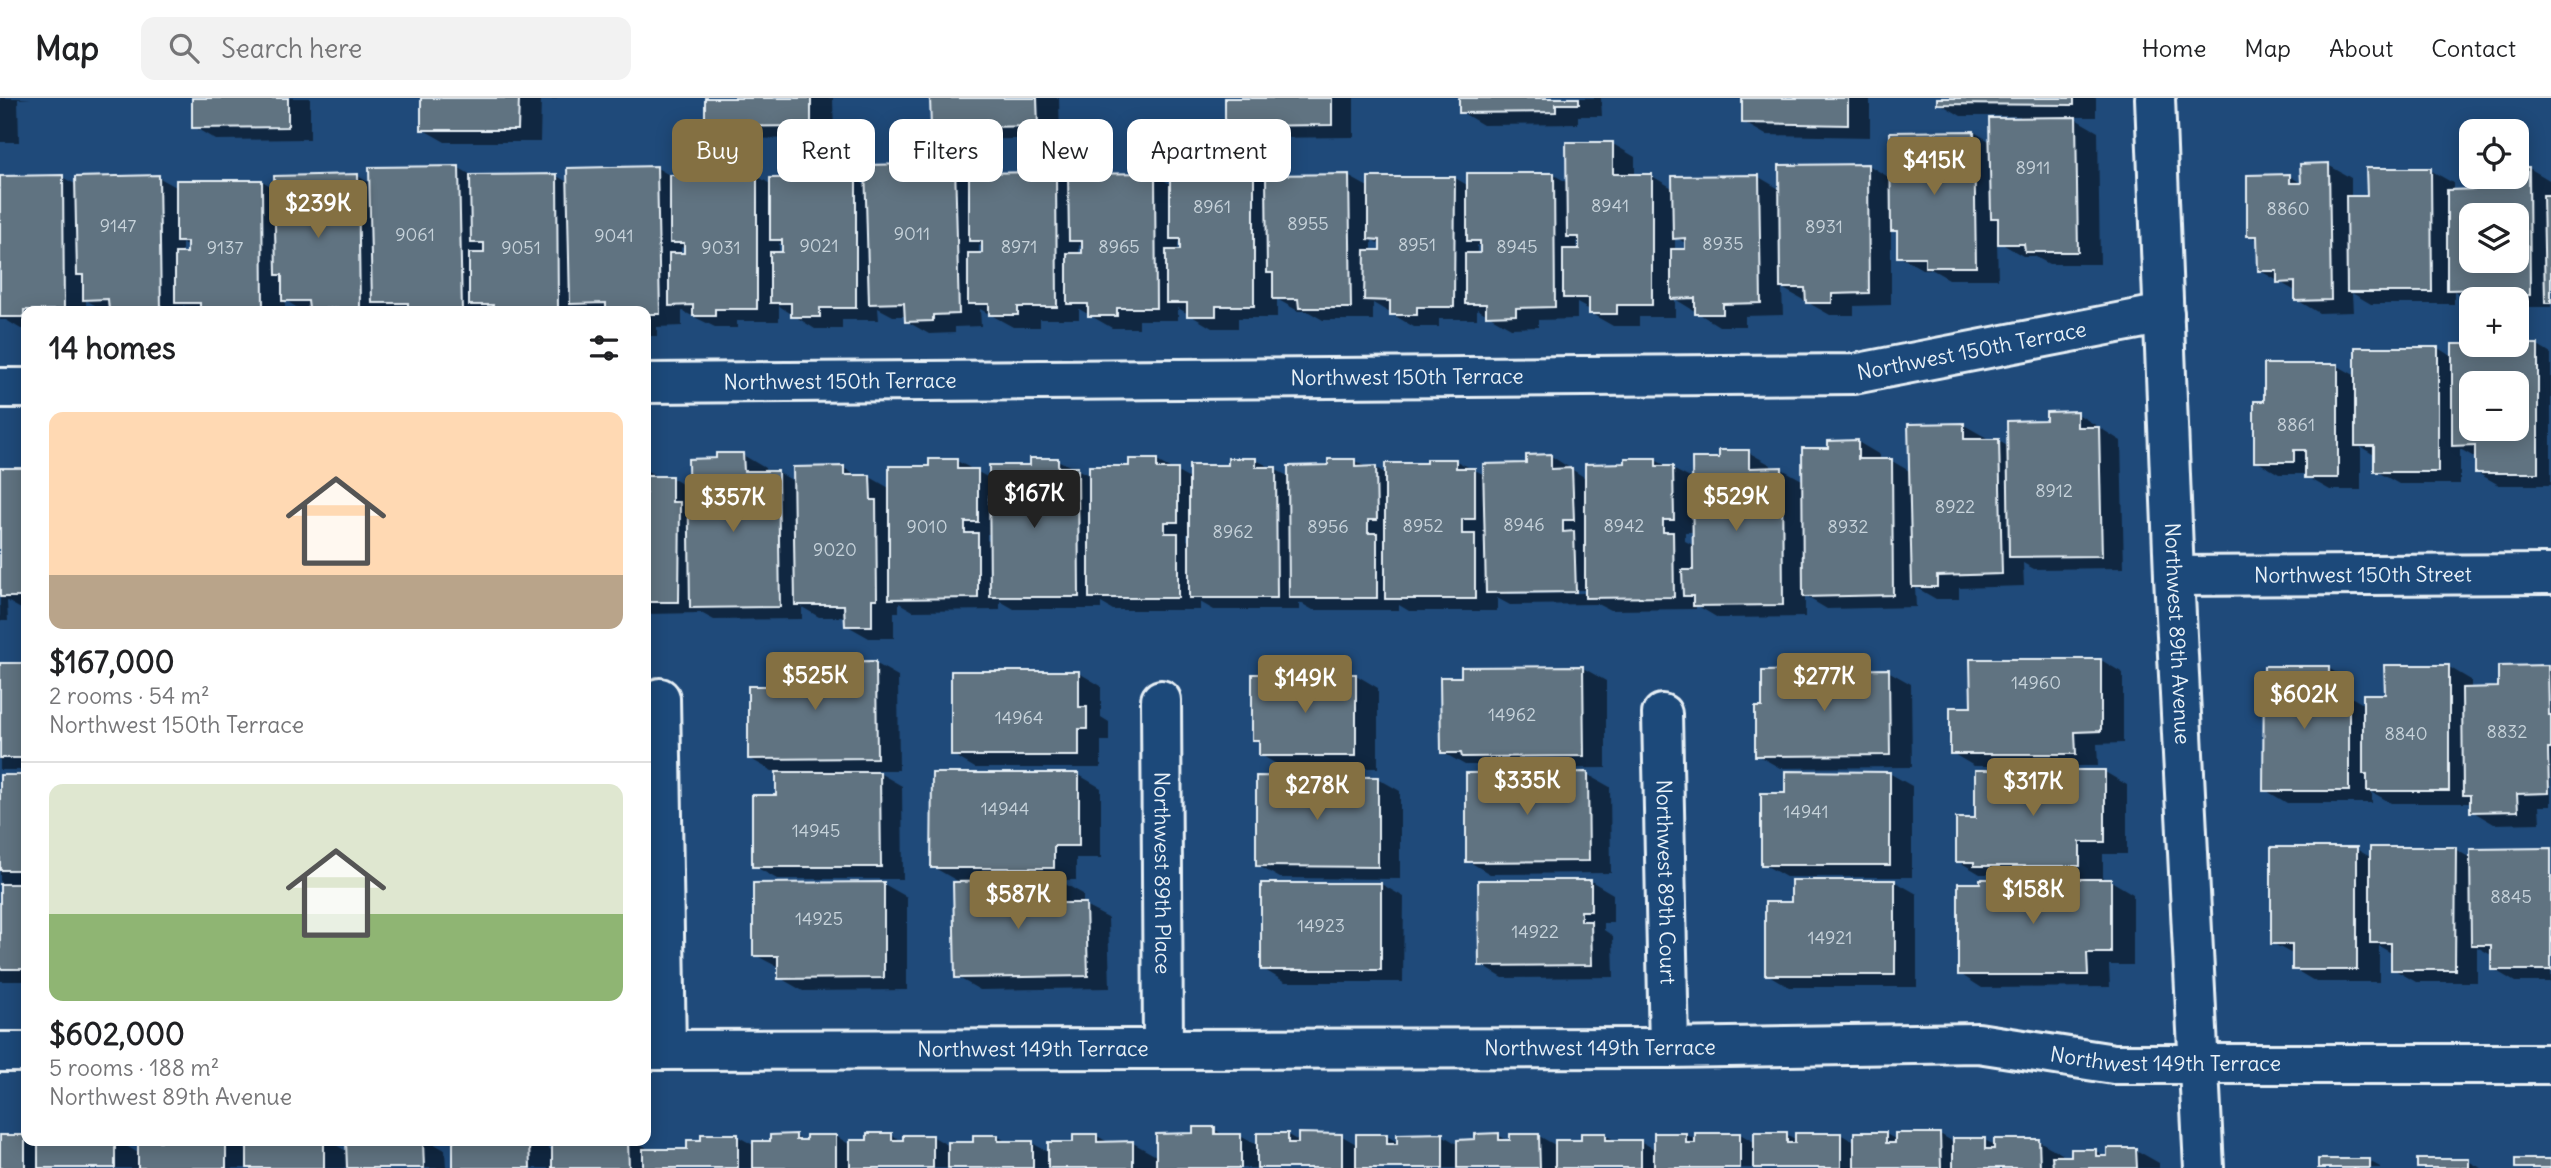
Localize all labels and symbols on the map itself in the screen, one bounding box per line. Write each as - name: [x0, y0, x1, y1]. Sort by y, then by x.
- pin: $415K: [1885, 138, 1983, 197]
- house number: 8911: [2015, 156, 2051, 179]
- pin: $239K: [269, 180, 367, 240]
- house number: 8941: [1591, 194, 1629, 217]
- house number: 8961: [1193, 195, 1231, 218]
- house number: 8860: [2267, 197, 2309, 220]
- house number: 8955: [1287, 212, 1329, 235]
- house number: 9147: [100, 214, 136, 237]
- house number: 8931: [1805, 215, 1843, 238]
- house number: 9011: [894, 222, 930, 245]
- house number: 9061: [395, 223, 435, 246]
- house number: 9041: [594, 224, 634, 247]
- house number: 8935: [1702, 232, 1744, 255]
- house number: 8951: [1398, 233, 1436, 256]
- house number: 9021: [799, 234, 839, 257]
- house number: 8971: [1001, 235, 1037, 258]
- house number: 8965: [1098, 235, 1140, 258]
- house number: 8945: [1496, 235, 1538, 258]
- house number: 9137: [207, 236, 243, 259]
- house number: 9051: [501, 236, 541, 259]
- house number: 9031: [701, 236, 741, 259]
- street label: Northwest 150th Terrace: [1855, 315, 2089, 386]
- street label: Northwest 150th Terrace: [1290, 362, 1524, 391]
- street label: Northwest 150th Terrace: [723, 367, 957, 395]
- house number: 8861: [2277, 413, 2315, 436]
- pin: $167K: [985, 470, 1083, 530]
- pin: $357K: [684, 474, 782, 534]
- pin: $529K: [1687, 474, 1785, 533]
- house number: 8912: [2035, 479, 2073, 502]
- house number: 8922: [1935, 495, 1975, 518]
- house number: 8946: [1503, 513, 1545, 536]
- house number: 8952: [1403, 514, 1444, 537]
- house number: 8942: [1604, 514, 1645, 537]
- house number: 9010: [906, 515, 948, 538]
- house number: 8956: [1307, 515, 1349, 538]
- house number: 8932: [1828, 515, 1869, 538]
- house number: 8962: [1213, 520, 1254, 543]
- street label: Northwest 89th Avenue: [2159, 522, 2197, 745]
- house number: 9020: [813, 538, 857, 561]
- street label: Northwest 150th Street: [2254, 560, 2472, 589]
- pin: $525K: [766, 652, 864, 712]
- pin: $277K: [1775, 654, 1873, 713]
- pin: $149K: [1256, 656, 1354, 715]
- house number: 14960: [2011, 671, 2061, 694]
- pin: $602K: [2255, 672, 2353, 731]
- house number: 14962: [1488, 703, 1536, 726]
- house number: 14964: [995, 706, 1043, 729]
- house number: 8832: [2487, 720, 2528, 743]
- house number: 8840: [2385, 722, 2427, 745]
- pin: $335K: [1478, 758, 1576, 817]
- pin: $317K: [1984, 758, 2082, 818]
- pin: $278K: [1268, 762, 1366, 822]
- street label: Northwest 89th Place: [1148, 772, 1177, 974]
- street label: Northwest 89th Court: [1650, 779, 1682, 985]
- house number: 14944: [981, 797, 1029, 820]
- house number: 14941: [1783, 800, 1829, 823]
- house number: 14945: [792, 819, 840, 842]
- pin: $158K: [1984, 866, 2082, 926]
- pin: $587K: [969, 872, 1067, 931]
- house number: 8845: [2490, 885, 2532, 908]
- house number: 14925: [795, 907, 843, 930]
- house number: 14923: [1297, 914, 1345, 937]
- house number: 14922: [1511, 920, 1559, 943]
- house number: 14921: [1808, 926, 1852, 949]
- street label: Northwest 149th Terrace: [1484, 1033, 1716, 1061]
- street label: Northwest 149th Terrace: [917, 1035, 1149, 1062]
- street label: Northwest 149th Terrace: [2048, 1040, 2281, 1078]

